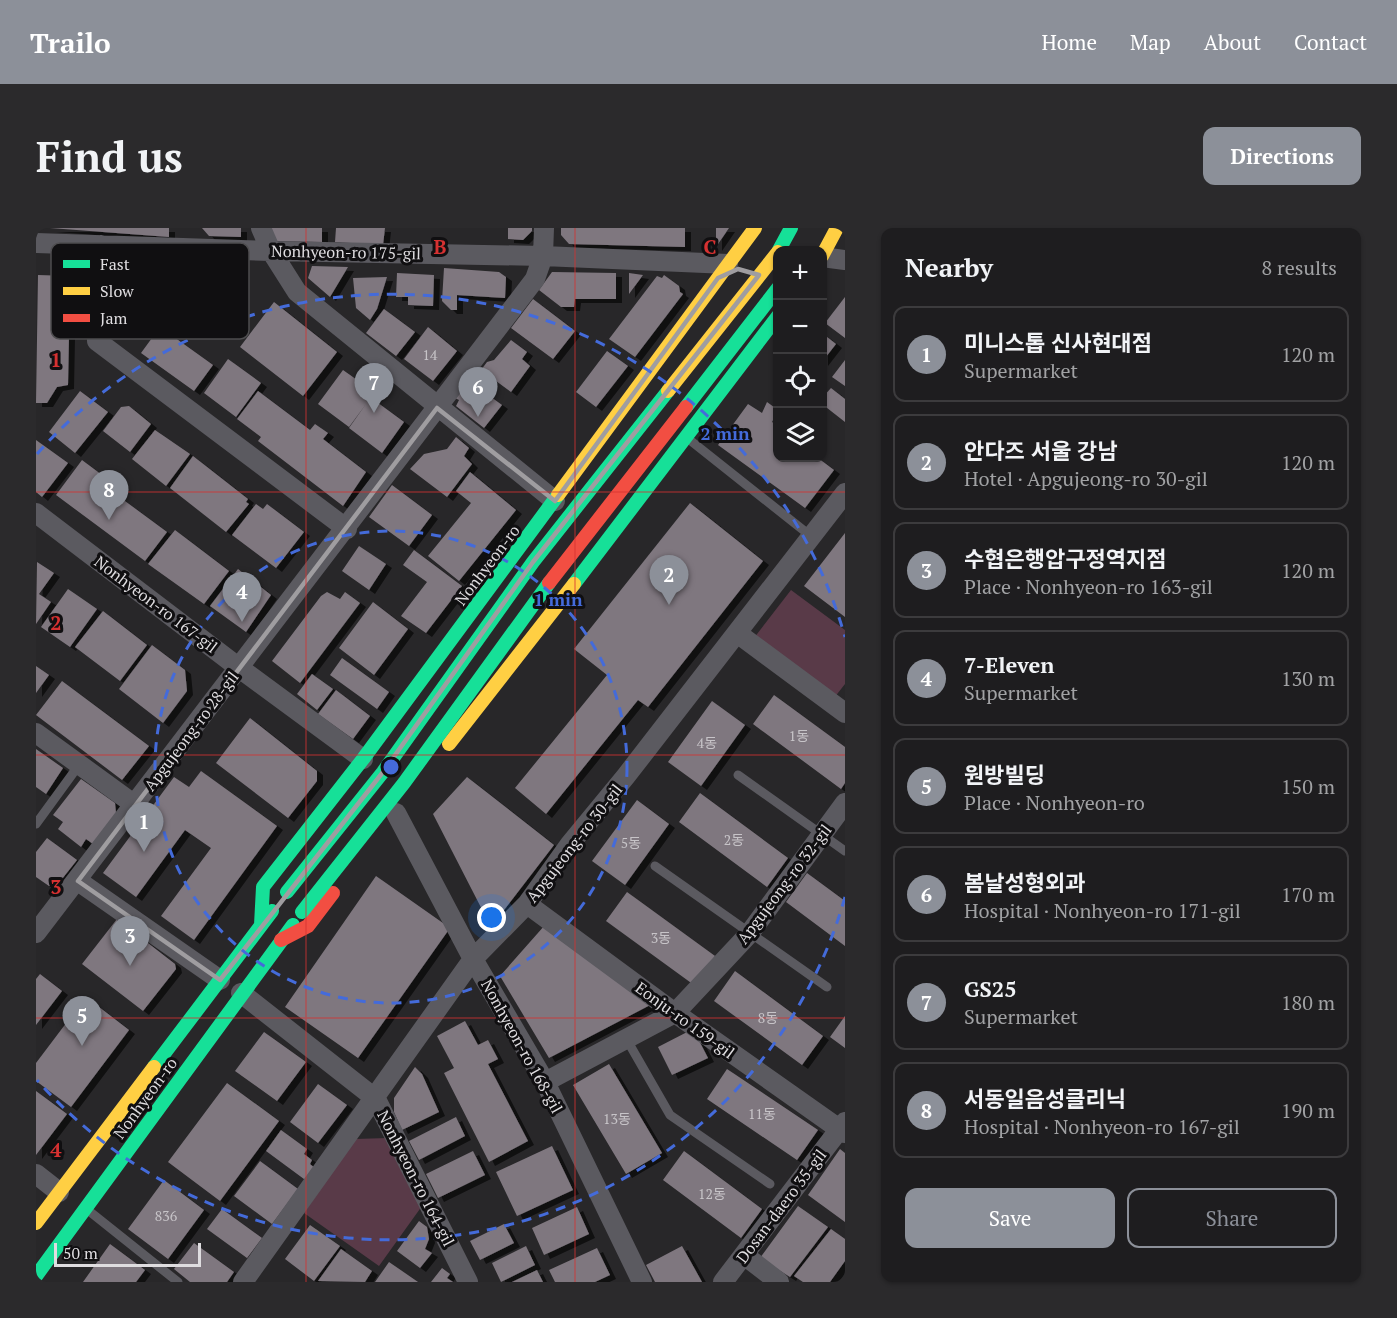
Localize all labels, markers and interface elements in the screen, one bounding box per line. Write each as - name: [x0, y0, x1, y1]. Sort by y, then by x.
- text: Trailo: [30, 24, 111, 61]
- text: Home: [1041, 28, 1097, 56]
- text: Map: [1130, 28, 1171, 56]
- text: About: [1204, 28, 1261, 56]
- text: Contact: [1294, 28, 1367, 56]
- button: Directions: [1203, 127, 1361, 185]
- text: Find us: [36, 128, 183, 184]
- text: B: [434, 233, 447, 260]
- text: C: [703, 233, 717, 260]
- street label: Nonhyeon-ro 175-gil: [271, 240, 421, 264]
- legend: [51, 243, 249, 339]
- map controls: [773, 246, 827, 462]
- button: +: [773, 246, 827, 300]
- text: Nearby: [905, 250, 993, 284]
- text: Fast: [100, 253, 130, 275]
- text: 8 results: [1262, 254, 1337, 281]
- text: Slow: [100, 280, 134, 302]
- button: −: [773, 300, 827, 354]
- text: Jam: [100, 307, 128, 329]
- text: 미니스톱 신사현대점: [964, 328, 1152, 357]
- text: 1: [921, 341, 932, 368]
- text: 120 m: [1281, 341, 1335, 368]
- house number: 14: [423, 345, 438, 364]
- text: 1: [50, 346, 62, 373]
- button: locate: [773, 354, 827, 408]
- text: Supermarket: [964, 357, 1078, 384]
- pin: 7: [354, 364, 394, 413]
- pin: 6: [458, 368, 498, 417]
- button: layers: [773, 408, 827, 462]
- text: 2 min: [700, 421, 750, 445]
- text: 안다즈 서울 강남: [964, 436, 1118, 465]
- text: 2: [921, 449, 932, 476]
- text: 120 m: [1281, 449, 1335, 476]
- text: Hotel · Apgujeong-ro 30-gil: [964, 465, 1208, 492]
- pin: 8: [90, 470, 128, 520]
- street label: Nonhyeon-ro: [449, 520, 525, 610]
- text: 수협은행압구정역지점: [964, 544, 1166, 573]
- street label: Nonhyeon-ro 167-gil: [90, 550, 222, 658]
- pin: 2: [650, 556, 688, 605]
- text: 3: [921, 557, 932, 584]
- text: 120 m: [1281, 557, 1335, 584]
- pin: 4: [222, 572, 262, 622]
- text: Place · Nonhyeon-ro 163-gil: [964, 573, 1213, 600]
- text: 1 min: [533, 587, 583, 611]
- text: 2: [50, 609, 62, 636]
- text: 7-Eleven: [964, 650, 1055, 679]
- text: 4: [921, 665, 932, 692]
- text: 130 m: [1281, 665, 1335, 692]
- street label: Apgujeong-ro 28-gil: [139, 666, 243, 795]
- text: Supermarket: [964, 679, 1078, 706]
- house number: 1동: [789, 726, 809, 745]
- house number: 4동: [697, 733, 717, 752]
- centre of rings: [381, 757, 401, 777]
- text: 원방빌딩: [964, 760, 1045, 789]
- text: 5: [921, 773, 932, 800]
- text: 150 m: [1281, 773, 1335, 800]
- street label: Apgujeong-ro 30-gil: [521, 779, 627, 907]
- text: Place · Nonhyeon-ro: [964, 789, 1145, 816]
- pin: 1: [124, 802, 164, 852]
- street label: Apgujeong-ro 32-gil: [732, 819, 836, 948]
- house number: 2동: [724, 830, 744, 849]
- house number: 5동: [621, 833, 641, 852]
- text: 봄날성형외과: [964, 868, 1085, 897]
- text: 3: [50, 873, 62, 900]
- text: 6: [921, 881, 932, 908]
- text: 170 m: [1281, 881, 1335, 908]
- text: Hospital · Nonhyeon-ro 171-gil: [964, 897, 1241, 924]
- your location: [477, 903, 506, 932]
- pin: 3: [110, 916, 149, 966]
- house number: 3동: [651, 928, 671, 947]
- text: GS25: [964, 974, 1017, 1003]
- street label: Nonhyeon-ro 168-gil: [476, 975, 568, 1117]
- street label: Eonju-ro 159-gil: [631, 977, 739, 1064]
- text: 7: [921, 989, 932, 1016]
- text: 180 m: [1281, 989, 1335, 1016]
- pin: 5: [62, 996, 102, 1046]
- text: Supermarket: [964, 1003, 1078, 1030]
- house number: 8동: [758, 1008, 778, 1027]
- street label: Nonhyeon-ro: [108, 1053, 182, 1143]
- text: 서동일음성클리닉: [964, 1084, 1126, 1113]
- text: 8: [921, 1097, 932, 1124]
- text: 190 m: [1281, 1097, 1335, 1124]
- house number: 11동: [748, 1104, 776, 1123]
- street label: Nonhyeon-ro 164-gil: [372, 1106, 460, 1250]
- house number: 13동: [603, 1109, 631, 1128]
- text: Hospital · Nonhyeon-ro 167-gil: [964, 1113, 1240, 1140]
- text: 4: [50, 1136, 62, 1163]
- street label: Dosan-daero 35-gil: [731, 1144, 831, 1267]
- house number: 12동: [698, 1184, 726, 1203]
- button: Save: [905, 1188, 1115, 1248]
- button: Share: [1127, 1188, 1337, 1248]
- house number: 836: [155, 1206, 178, 1225]
- scale bar: [54, 1240, 201, 1268]
- text: 50 m: [63, 1242, 98, 1264]

